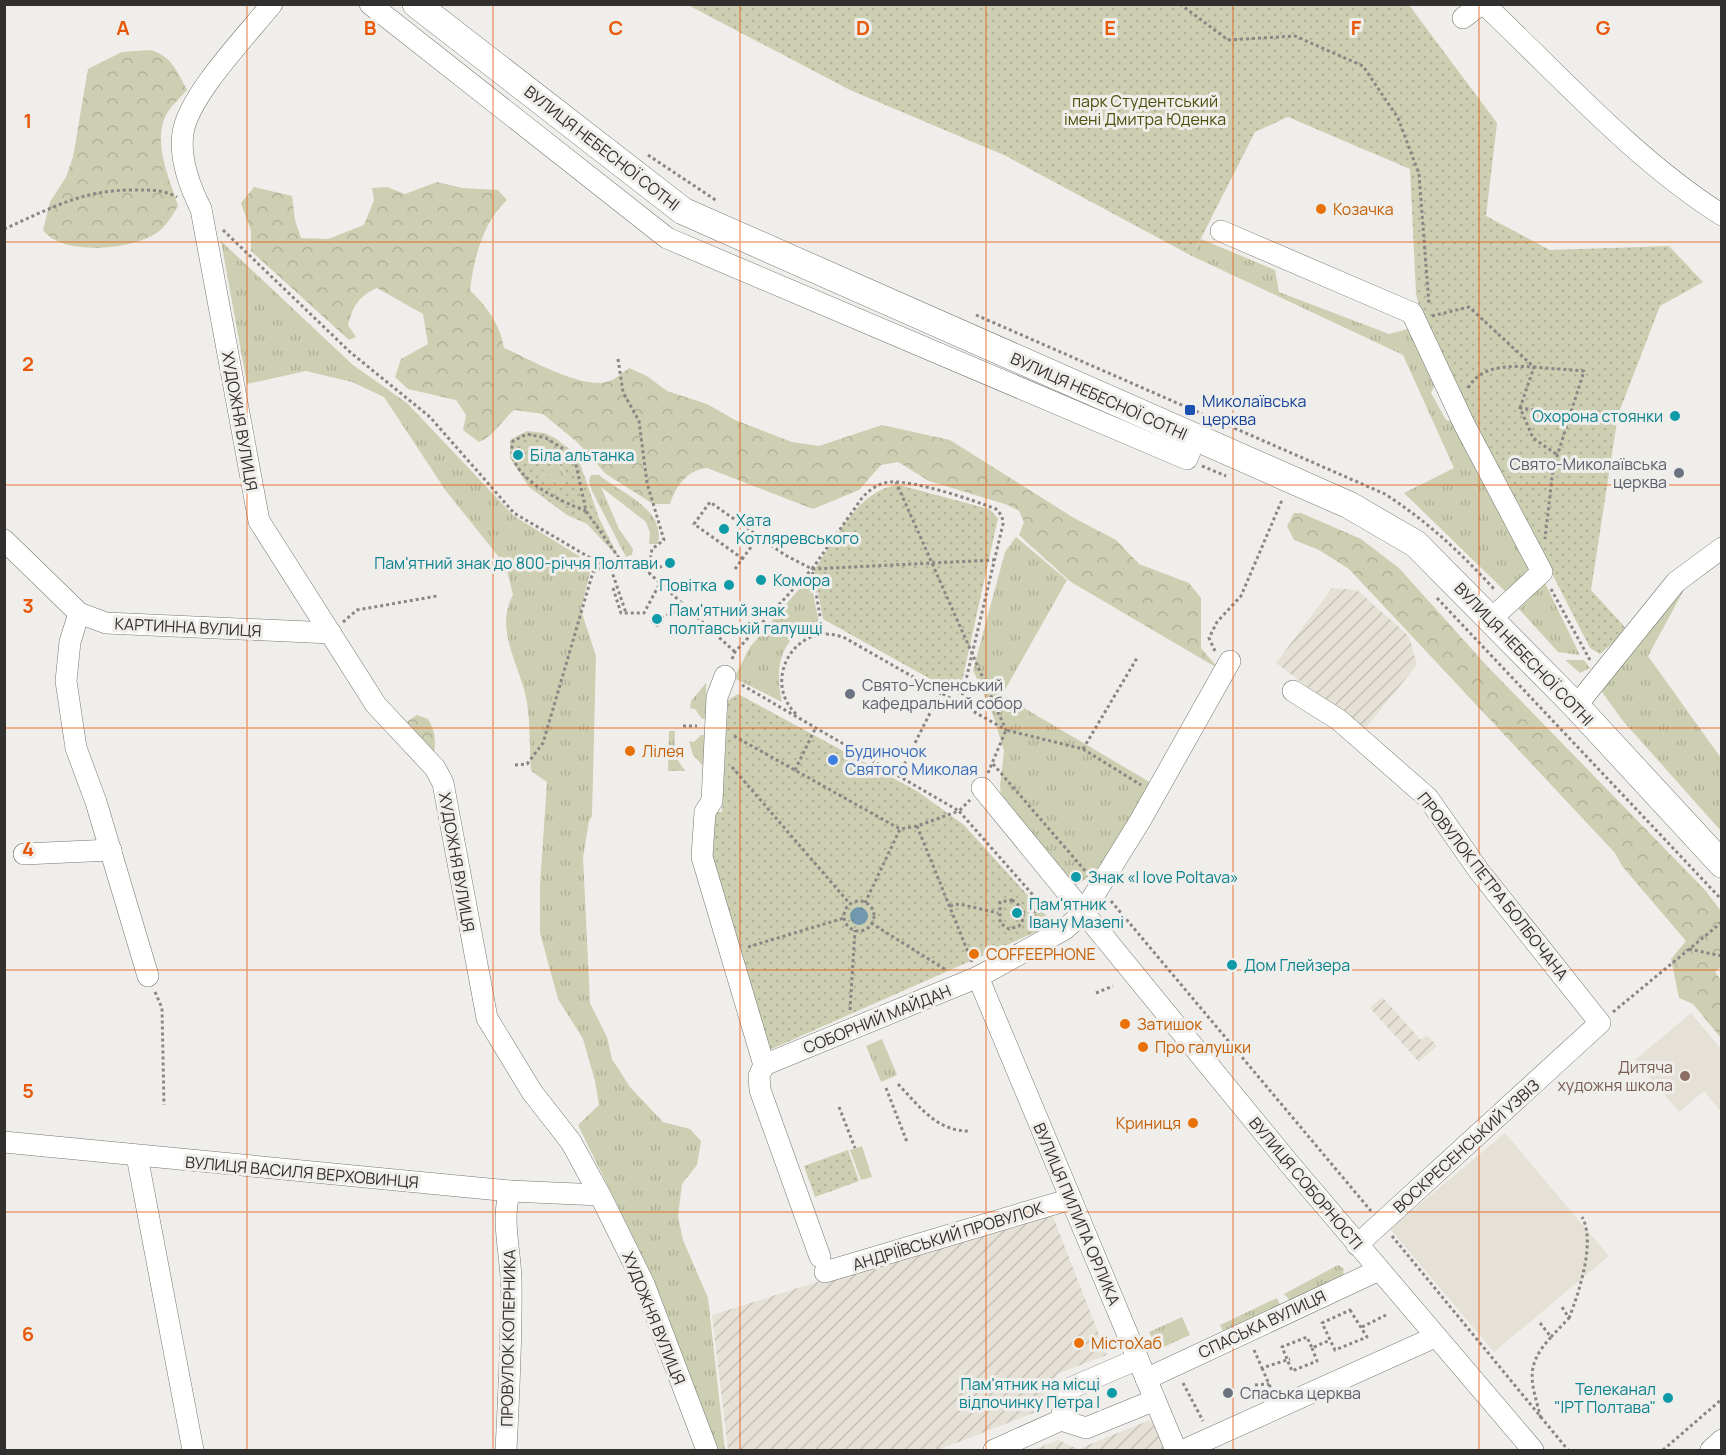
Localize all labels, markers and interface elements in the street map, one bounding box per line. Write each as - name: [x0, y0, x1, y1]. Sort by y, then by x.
- text: A: [116, 14, 130, 41]
- text: B: [364, 14, 377, 41]
- text: C: [609, 14, 623, 41]
- text: D: [856, 14, 870, 41]
- text: E: [1104, 14, 1116, 41]
- text: F: [1351, 14, 1362, 41]
- text: G: [1596, 14, 1611, 41]
- street label: ВУЛИЦЯ НЕБЕСНОЇ СОТНІ: [520, 80, 684, 216]
- park label: парк Студентський імені Дмитра Юденка: [1064, 90, 1226, 130]
- text: 1: [24, 107, 32, 134]
- place label: Козачка: [1333, 198, 1394, 220]
- marker: Козачка: [1314, 202, 1328, 216]
- street label: ВУЛИЦЯ НЕБЕСНОЇ СОТНІ: [1007, 347, 1191, 445]
- street label: ХУДОЖНЯ ВУЛИЦЯ: [217, 349, 263, 493]
- text: 2: [22, 350, 34, 377]
- place label: Миколаївська церква: [1202, 390, 1306, 430]
- marker: Миколаївська церква: [1183, 403, 1197, 417]
- place label: Охорона стоянки: [1532, 405, 1663, 427]
- marker: Охорона стоянки: [1668, 409, 1682, 423]
- place label: Біла альтанка: [530, 444, 634, 466]
- marker: Біла альтанка: [511, 448, 525, 462]
- place label: Свято-Миколаївська церква: [1510, 453, 1667, 493]
- marker: Свято-Миколаївська церква: [1672, 466, 1686, 480]
- place label: Хата Котляревського: [736, 509, 859, 549]
- marker: Хата Котляревського: [717, 522, 731, 536]
- place label: Пам'ятний знак до 800-річчя Полтави: [374, 552, 658, 574]
- marker: Пам'ятний знак до 800-річчя Полтави: [663, 556, 677, 570]
- place label: Комора: [773, 569, 830, 591]
- marker: Комора: [754, 573, 768, 587]
- place label: Повітка: [659, 574, 717, 596]
- marker: Повітка: [722, 578, 736, 592]
- street label: ВУЛИЦЯ НЕБЕСНОЇ СОТНІ: [1450, 578, 1598, 730]
- text: 3: [22, 592, 34, 619]
- place label: Пам'ятний знак полтавській галушці: [669, 599, 823, 639]
- street label: КАРТИННА ВУЛИЦЯ: [114, 612, 262, 642]
- marker: Пам'ятний знак полтавській галушці: [650, 612, 664, 626]
- place label: Свято-Успенський кафедральний собор: [862, 674, 1022, 714]
- marker: Свято-Успенський кафедральний собор: [843, 687, 857, 701]
- place label: Лілея: [642, 740, 684, 762]
- place label: Будиночок Святого Миколая: [845, 740, 978, 780]
- marker: Лілея: [623, 744, 637, 758]
- marker: Будиночок Святого Миколая: [826, 753, 840, 767]
- street label: ПРОВУЛОК ПЕТРА БОЛБОЧАНА: [1413, 787, 1573, 985]
- street label: ХУДОЖНЯ ВУЛИЦЯ: [434, 790, 480, 934]
- text: 4: [22, 835, 34, 862]
- place label: Знак «I love Poltava»: [1088, 866, 1239, 888]
- marker: Знак «I love Poltava»: [1069, 870, 1083, 884]
- place label: Пам'ятник Івану Мазепі: [1029, 893, 1124, 933]
- marker: Пам'ятник Івану Мазепі: [1010, 906, 1024, 920]
- place label: COFFEEPHONE: [986, 943, 1096, 965]
- marker: COFFEEPHONE: [967, 947, 981, 961]
- place label: Дом Глейзера: [1244, 954, 1350, 976]
- marker: Дом Глейзера: [1225, 958, 1239, 972]
- street label: СОБОРНИЙ МАЙДАН: [800, 979, 954, 1059]
- place label: Затишок: [1137, 1013, 1203, 1035]
- marker: Затишок: [1118, 1017, 1132, 1031]
- place label: Про галушки: [1155, 1036, 1251, 1058]
- marker: Про галушки: [1136, 1040, 1150, 1054]
- place label: Дитяча художня школа: [1557, 1056, 1673, 1096]
- marker: Дитяча художня школа: [1678, 1069, 1692, 1083]
- street label: ВОСКРЕСЕНСЬКИЙ УЗВІЗ: [1388, 1074, 1544, 1218]
- text: 5: [22, 1077, 34, 1104]
- place label: Криниця: [1116, 1112, 1181, 1134]
- street label: ВУЛИЦЯ СОБОРНОСТІ: [1244, 1112, 1368, 1254]
- marker: Криниця: [1186, 1116, 1200, 1130]
- street label: ВУЛИЦЯ ПИЛИПА ОРЛИКА: [1029, 1119, 1125, 1309]
- street label: ВУЛИЦЯ ВАСИЛЯ ВЕРХОВИНЦЯ: [184, 1151, 420, 1193]
- street label: АНДРІЇВСЬКИЙ ПРОВУЛОК: [850, 1196, 1047, 1276]
- street label: ХУДОЖНЯ ВУЛИЦЯ: [617, 1248, 691, 1388]
- street label: ПРОВУЛОК КОПЕРНИКА: [495, 1249, 521, 1427]
- street label: СПАСЬКА ВУЛИЦЯ: [1195, 1285, 1329, 1363]
- text: 6: [22, 1320, 34, 1347]
- place label: МістоХаб: [1091, 1332, 1162, 1354]
- marker: МістоХаб: [1072, 1336, 1086, 1350]
- place label: Пам'ятник на місці відпочинку Петра I: [959, 1373, 1100, 1413]
- place label: Телеканал "ІРТ Полтава": [1554, 1378, 1656, 1418]
- place label: Спаська церква: [1240, 1382, 1361, 1404]
- marker: Пам'ятник на місці відпочинку Петра I: [1105, 1386, 1119, 1400]
- marker: Спаська церква: [1221, 1386, 1235, 1400]
- marker: Телеканал "ІРТ Полтава": [1661, 1391, 1675, 1405]

